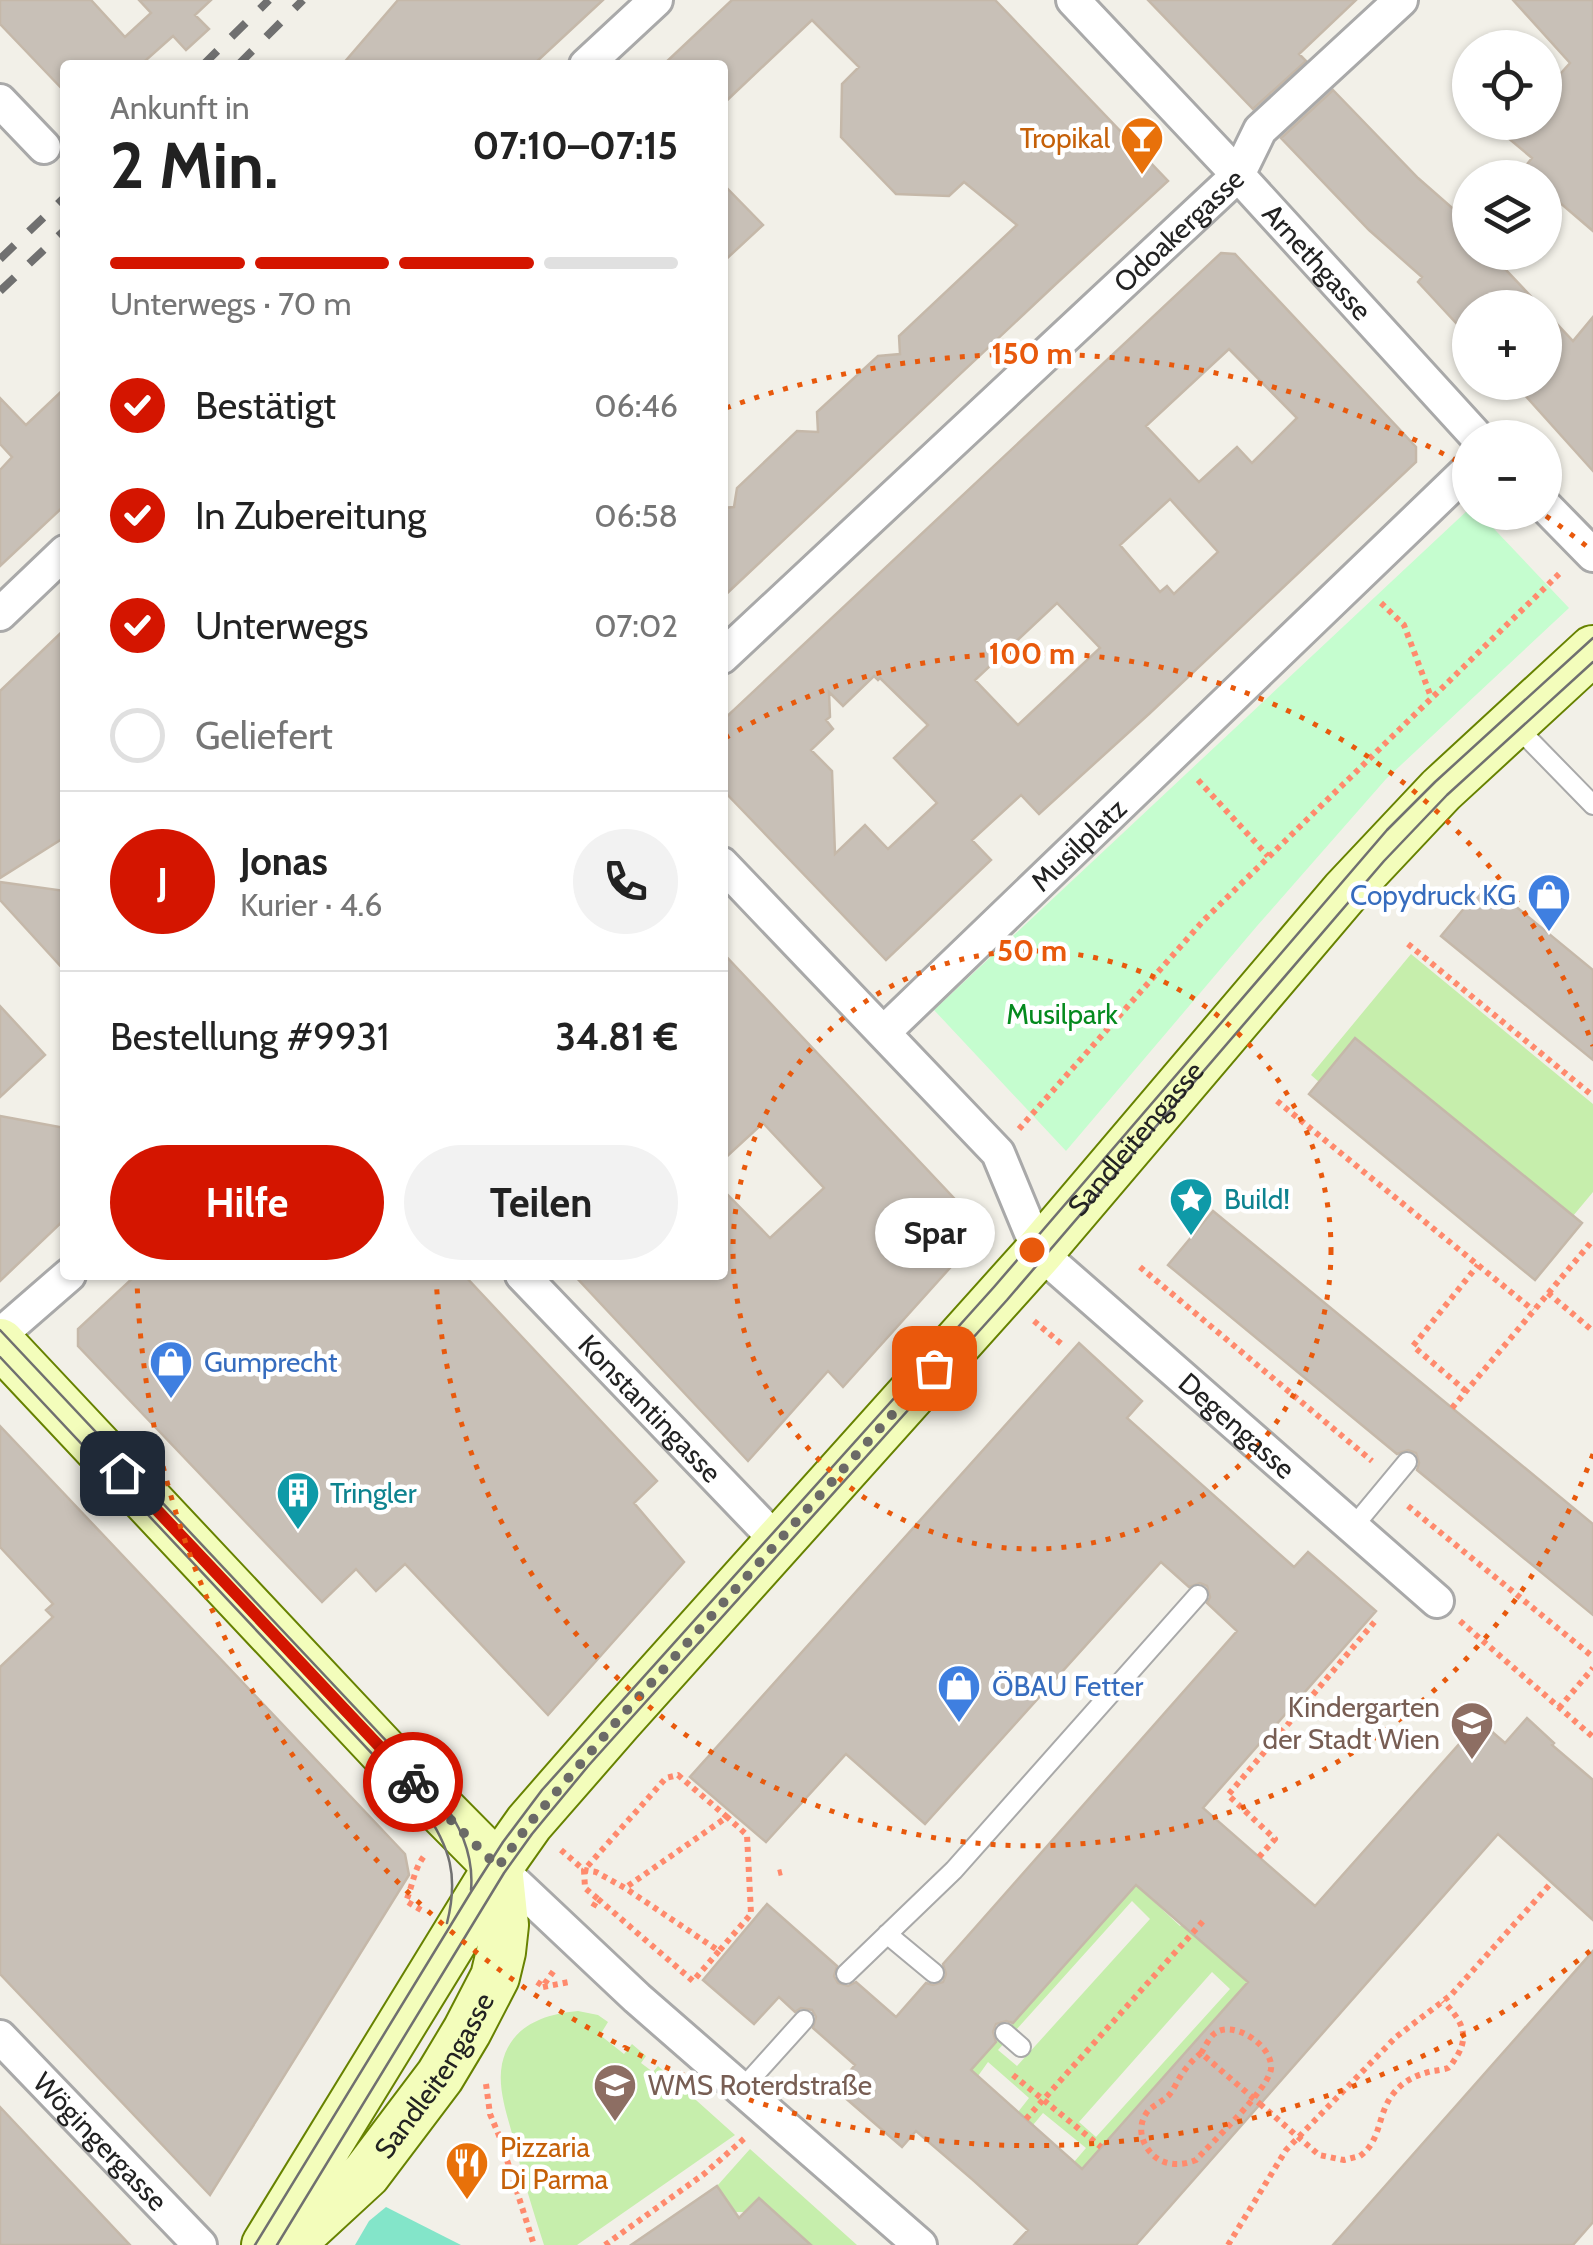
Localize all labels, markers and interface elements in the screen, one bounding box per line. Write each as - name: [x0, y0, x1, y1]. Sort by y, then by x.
- map controls: [1452, 30, 1562, 530]
- button: locate: [1452, 30, 1562, 140]
- text: Ankunft in: [110, 88, 250, 127]
- bar icon: Tropikal: [1119, 115, 1165, 176]
- place label: Tropikal: [1020, 121, 1110, 155]
- text: 07:10–07:15: [472, 122, 678, 169]
- text: 2 Min.: [110, 125, 278, 204]
- button: layers: [1452, 160, 1562, 270]
- street label: Odoakergasse: [1107, 161, 1251, 299]
- street label: Arnethgasse: [1256, 197, 1379, 327]
- text: Unterwegs · 70 m: [110, 284, 351, 323]
- button: +: [1452, 290, 1562, 400]
- text: 150 m: [991, 335, 1073, 372]
- icon: check: [110, 378, 165, 433]
- text: Bestätigt: [195, 382, 336, 429]
- text: 06:46: [594, 386, 678, 425]
- button: −: [1452, 420, 1562, 530]
- icon: check: [110, 488, 165, 543]
- text: In Zubereitung: [195, 492, 426, 539]
- text: 06:58: [594, 496, 678, 535]
- icon: check: [110, 598, 165, 653]
- text: Unterwegs: [195, 602, 368, 649]
- text: 07:02: [594, 606, 678, 645]
- text: 100 m: [989, 635, 1075, 672]
- text: Geliefert: [195, 712, 333, 759]
- street label: Musilplatz: [1024, 791, 1133, 898]
- button: phone: [573, 829, 678, 934]
- text: Jonas: [240, 838, 328, 885]
- text: J: [157, 858, 168, 905]
- shop icon: Copydruck KG: [1526, 872, 1572, 933]
- place label: Copydruck KG: [1350, 878, 1516, 912]
- text: Kurier · 4.6: [240, 885, 382, 924]
- text: 50 m: [997, 932, 1067, 969]
- park label: Musilpark: [1006, 997, 1118, 1031]
- text: Bestellung #9931: [110, 1013, 389, 1060]
- text: 34.81 €: [556, 1013, 678, 1060]
- street label: Sandleitengasse: [1060, 1054, 1211, 1223]
- button: Hilfe: [110, 1145, 384, 1260]
- button: Teilen: [404, 1145, 678, 1260]
- place icon: Build!: [1168, 1176, 1214, 1237]
- place label: Build!: [1224, 1182, 1290, 1216]
- callout: Spar: [874, 1198, 994, 1268]
- text: Spar: [903, 1213, 967, 1252]
- centre of rings: [1014, 1232, 1050, 1268]
- pin: [892, 1326, 977, 1411]
- street label: Konstantingasse: [571, 1328, 729, 1490]
- shop icon: Gumprecht: [148, 1339, 194, 1400]
- icon: bag: [907, 1341, 962, 1396]
- place label: Gumprecht: [204, 1345, 337, 1379]
- street label: Degengasse: [1172, 1365, 1302, 1486]
- pin: [80, 1431, 165, 1516]
- icon: home: [95, 1446, 150, 1501]
- building icon: Tringler: [275, 1470, 321, 1531]
- place label: Tringler: [330, 1476, 417, 1510]
- shop icon: ÖBAU Fetter: [936, 1663, 982, 1724]
- place label: ÖBAU Fetter: [992, 1669, 1143, 1703]
- place label: Kindergarten der Stadt Wien: [1263, 1690, 1440, 1756]
- school or university icon: Kindergarten der Stadt Wien: [1449, 1700, 1495, 1761]
- courier: [363, 1732, 463, 1832]
- icon: bike: [386, 1755, 441, 1810]
- street label: Sandleitengasse: [367, 1987, 501, 2165]
- school or university icon: WMS Roterdstraße: [592, 2062, 638, 2123]
- street label: Wögingergasse: [26, 2065, 175, 2218]
- place label: WMS Roterdstraße: [648, 2068, 872, 2102]
- place label: Pizzaria Di Parma: [500, 2130, 609, 2196]
- restaurant icon: Pizzaria Di Parma: [444, 2140, 490, 2201]

